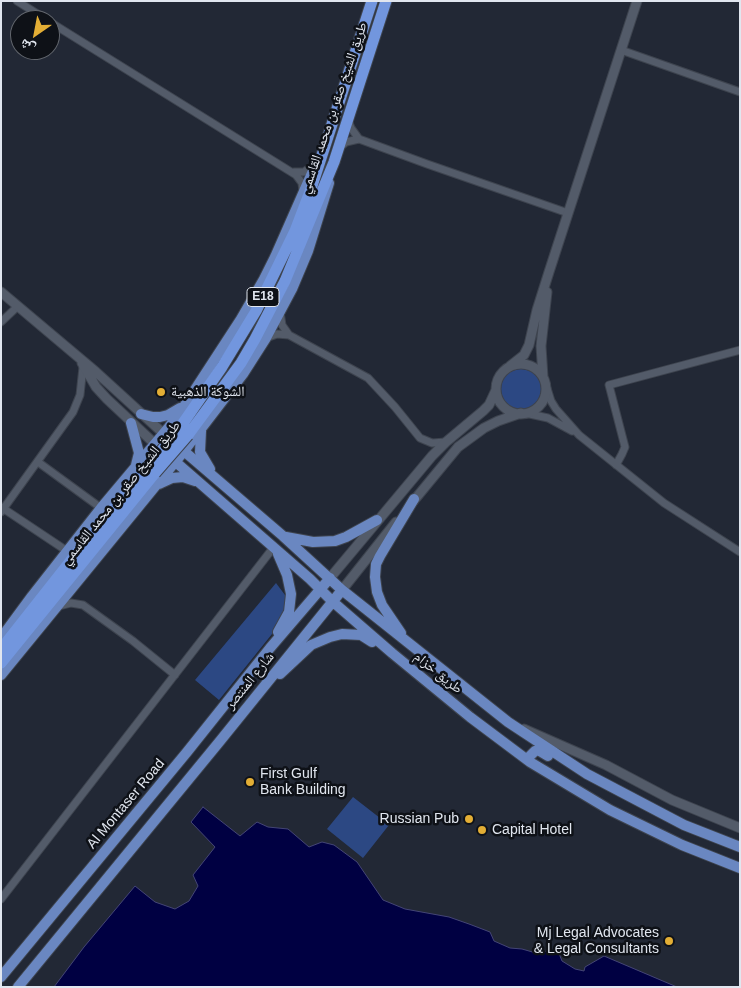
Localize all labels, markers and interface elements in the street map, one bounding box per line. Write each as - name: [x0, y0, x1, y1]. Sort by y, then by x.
- north arrow: [10, 10, 60, 60]
- street label: طريق الشيخ صقر بن محمد القاسمي: [297, 20, 371, 196]
- text: ش: [17, 36, 38, 58]
- road number: E18: [247, 288, 279, 306]
- place label: الشوكة الذهبية: [171, 384, 245, 400]
- marker: الشوكة الذهبية: [155, 386, 167, 398]
- street label: طريق الشيخ صقر بن محمد القاسمي: [58, 418, 184, 568]
- street label: طريق خزام: [410, 648, 466, 698]
- street label: شارع المنتصر: [222, 649, 278, 713]
- street label: Al Montaser Road: [84, 756, 168, 852]
- place label: First Gulf Bank Building: [260, 766, 346, 799]
- marker: First Gulf Bank Building: [244, 776, 256, 788]
- place label: Russian Pub: [380, 811, 459, 827]
- marker: Russian Pub: [463, 813, 475, 825]
- place label: Capital Hotel: [492, 822, 572, 838]
- marker: Capital Hotel: [476, 824, 488, 836]
- place label: Mj Legal Advocates & Legal Consultants: [534, 925, 659, 958]
- marker: Mj Legal Advocates & Legal Consultants: [663, 935, 675, 947]

